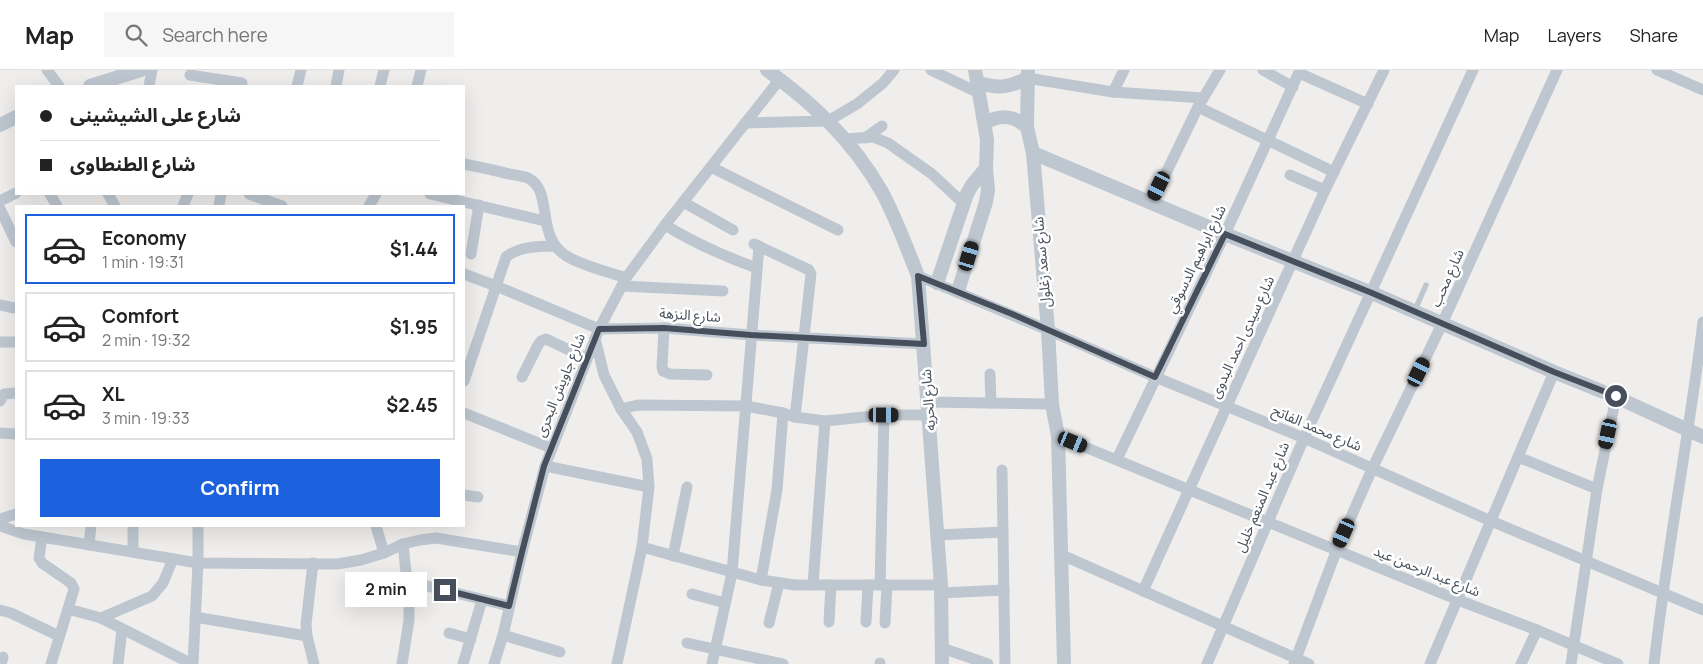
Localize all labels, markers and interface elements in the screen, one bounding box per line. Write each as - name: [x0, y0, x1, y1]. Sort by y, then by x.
- search box: [104, 12, 454, 57]
- text: Map: [25, 18, 74, 51]
- icon: search: [122, 21, 150, 49]
- text: Search here: [162, 22, 268, 48]
- text: Map: [1484, 23, 1519, 47]
- text: Layers: [1547, 23, 1601, 47]
- text: Share: [1629, 23, 1678, 47]
- text: شارع على الشيشينى: [70, 102, 241, 128]
- text: شارع الطنطاوى: [70, 151, 196, 177]
- car: [1145, 169, 1172, 203]
- street label: شارع ابراهيم الدسوقي: [1161, 201, 1232, 317]
- street label: شارع سعد زغلول: [1028, 216, 1057, 308]
- text: Economy: [102, 225, 186, 251]
- icon: car: [42, 227, 87, 272]
- text: $1.44: [390, 236, 438, 262]
- car: [957, 239, 980, 273]
- street label: شارع محب: [1425, 246, 1470, 311]
- text: 1 min · 19:31: [102, 251, 184, 273]
- street label: شارع سيدى احمد البدوى: [1205, 272, 1280, 402]
- text: Comfort: [102, 303, 179, 329]
- street label: شارع النزهة: [658, 303, 721, 328]
- icon: car: [42, 305, 87, 350]
- text: $1.95: [390, 314, 438, 340]
- text: 2 min · 19:32: [102, 329, 190, 351]
- street label: شارع جاويش البحرى: [530, 330, 591, 440]
- car: [1405, 355, 1432, 389]
- street label: شارع الحريه: [916, 368, 941, 432]
- text: XL: [102, 381, 125, 407]
- icon: car: [42, 383, 87, 428]
- route start: [1605, 385, 1627, 407]
- text: $2.45: [386, 392, 438, 418]
- street label: شارع محمد الفاتح: [1269, 400, 1365, 457]
- text: 3 min · 19:33: [102, 407, 190, 429]
- car: [869, 408, 899, 423]
- car: [1597, 418, 1618, 450]
- car: [1056, 429, 1089, 455]
- street label: شارع عبد المنعم خليل: [1230, 439, 1295, 556]
- button: Confirm: [40, 459, 440, 517]
- car: [1331, 516, 1356, 550]
- street label: شارع عبد الرحمن عيد: [1370, 541, 1483, 602]
- callout: 2 min: [345, 572, 428, 608]
- text: 2 min: [365, 578, 407, 600]
- route end: [434, 579, 456, 601]

